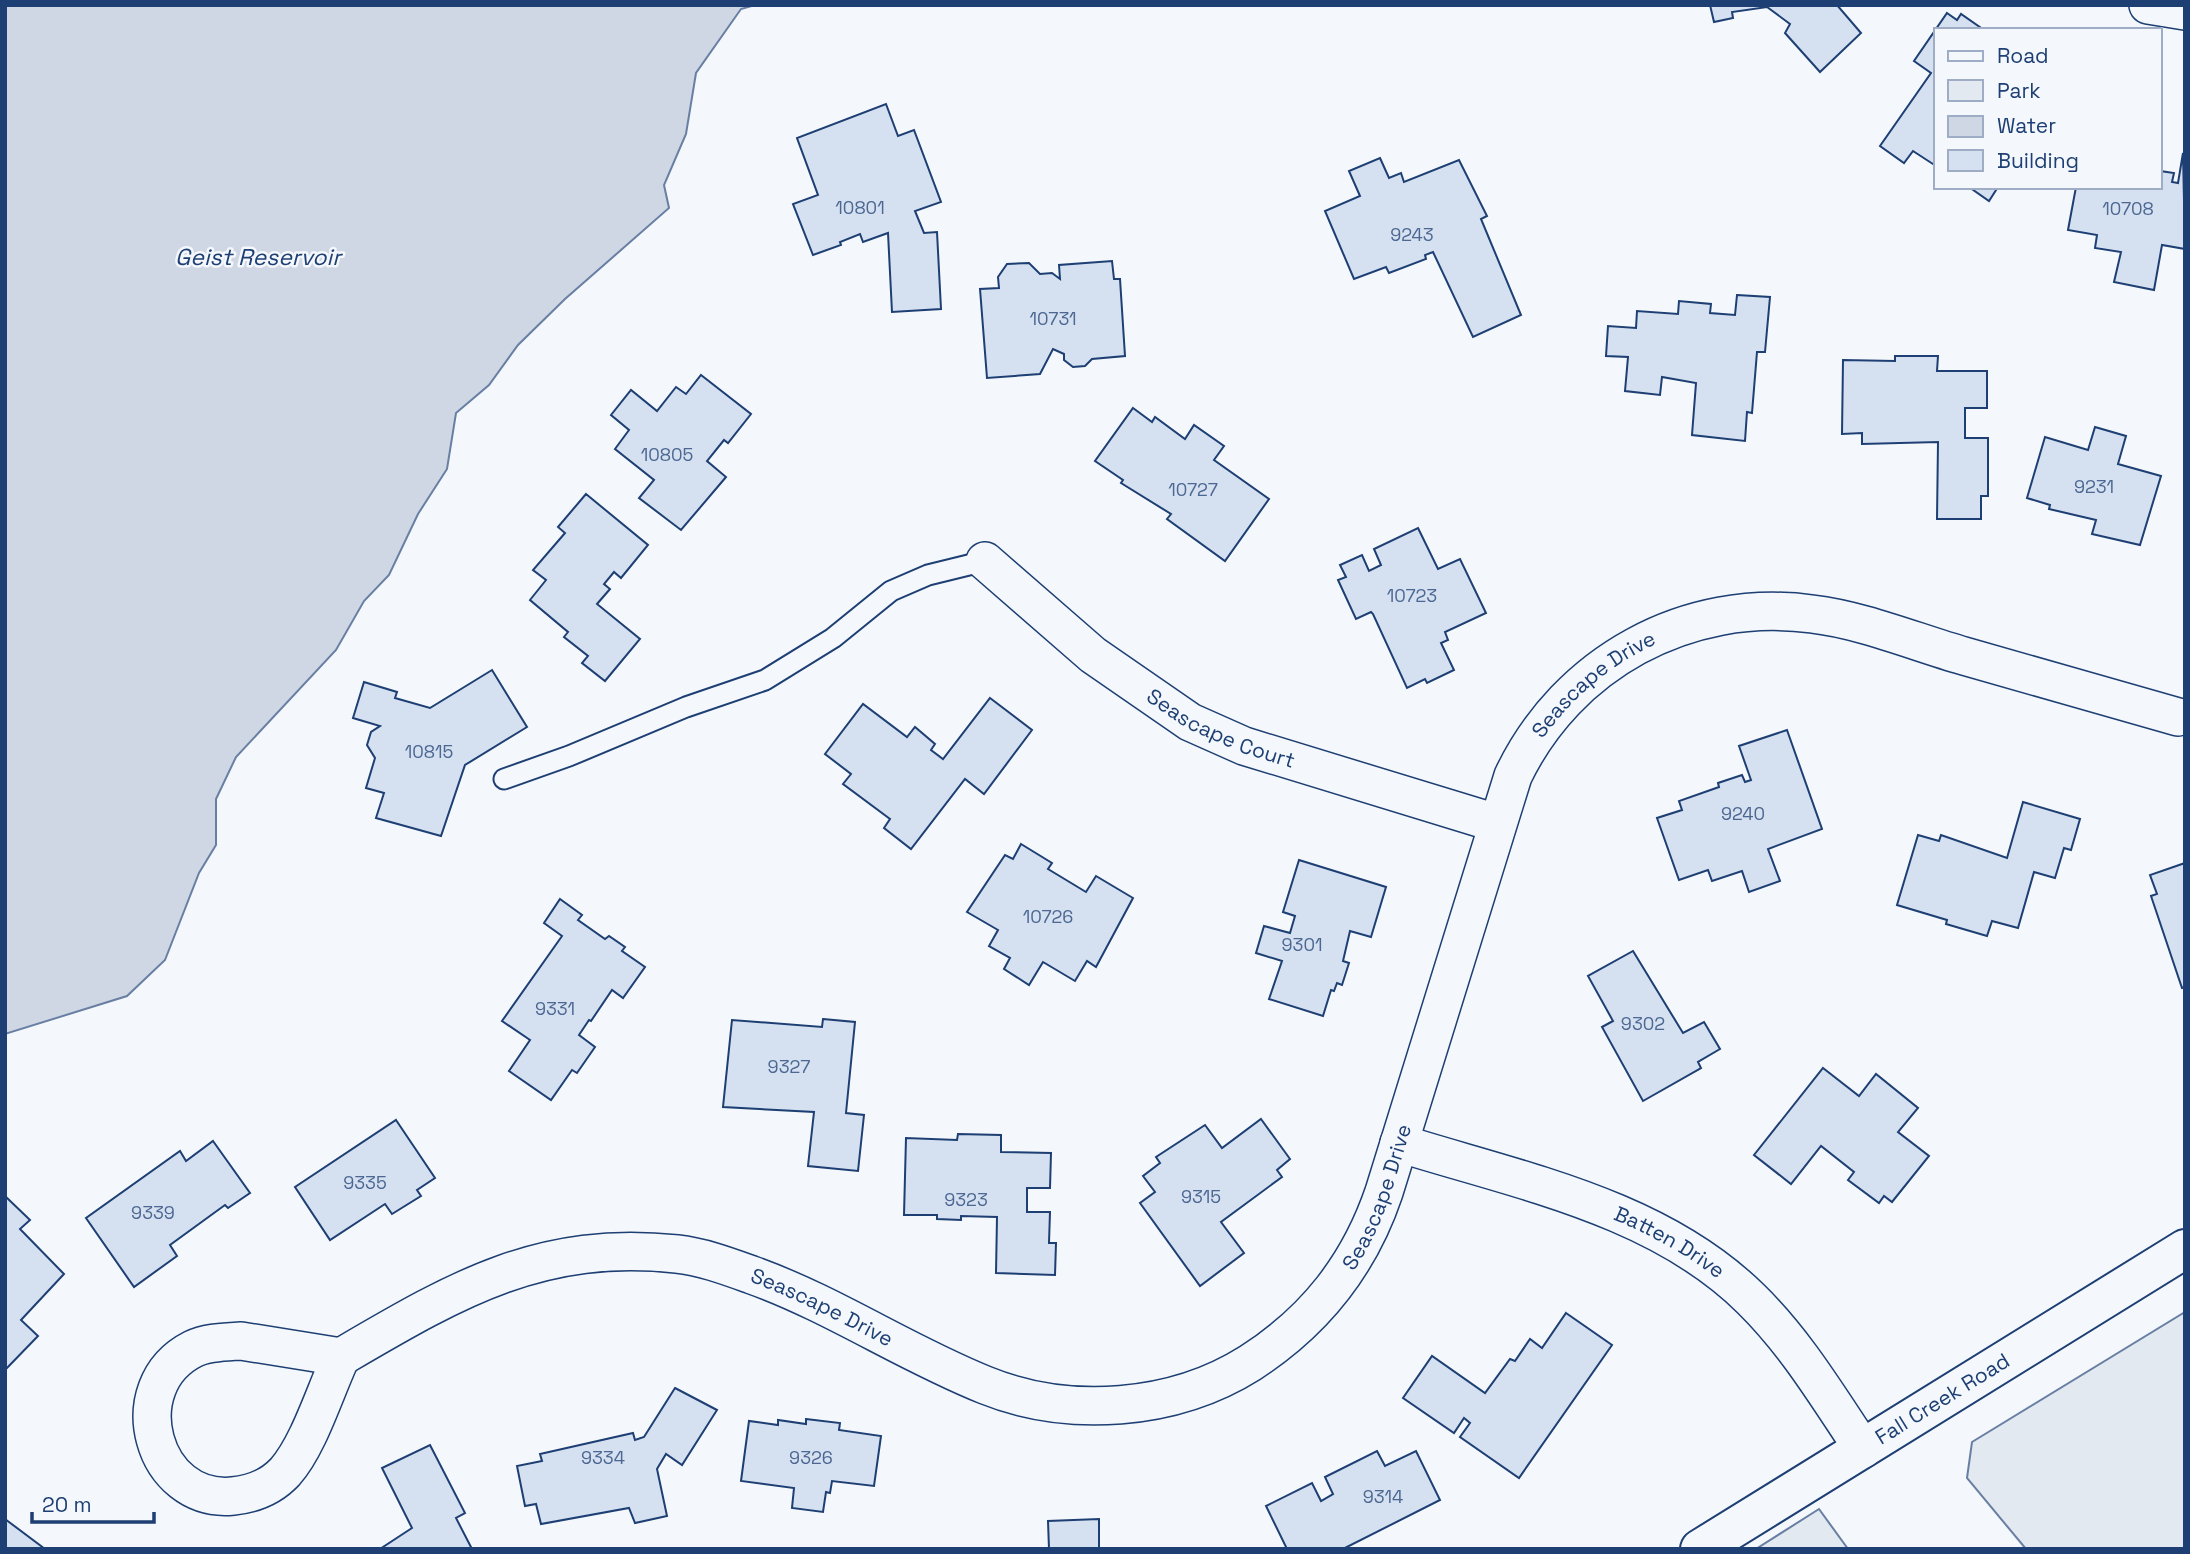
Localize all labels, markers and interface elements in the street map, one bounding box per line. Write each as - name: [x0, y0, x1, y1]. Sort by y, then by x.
- legend: [1934, 28, 2162, 189]
- text: Road: [1997, 42, 2049, 69]
- text: Park: [1997, 77, 2041, 104]
- text: Water: [1997, 112, 2056, 139]
- text: Building: [1997, 147, 2079, 174]
- house number: 10801: [835, 196, 885, 219]
- house number: 10708: [2102, 197, 2154, 220]
- house number: 9243: [1390, 223, 1434, 246]
- water label: Geist Reservoir: [175, 242, 343, 272]
- house number: 10731: [1029, 307, 1077, 330]
- house number: 10805: [641, 443, 693, 466]
- house number: 9231: [2074, 475, 2114, 498]
- house number: 10727: [1168, 478, 1218, 501]
- house number: 10723: [1387, 584, 1437, 607]
- street label: Seascape Drive: [1525, 625, 1660, 743]
- street label: Seascape Court: [1142, 682, 1298, 774]
- house number: 10815: [405, 740, 453, 763]
- house number: 9240: [1721, 802, 1765, 825]
- house number: 10726: [1023, 905, 1073, 928]
- house number: 9301: [1282, 933, 1322, 956]
- house number: 9331: [535, 997, 575, 1020]
- house number: 9302: [1621, 1012, 1665, 1035]
- house number: 9327: [768, 1055, 810, 1078]
- street label: Seascape Drive: [1336, 1121, 1417, 1275]
- house number: 9335: [343, 1171, 387, 1194]
- house number: 9315: [1181, 1185, 1221, 1208]
- house number: 9323: [944, 1188, 988, 1211]
- street label: Batten Drive: [1610, 1200, 1731, 1284]
- house number: 9339: [131, 1201, 175, 1224]
- street label: Seascape Drive: [747, 1262, 898, 1352]
- street label: Fall Creek Road: [1870, 1347, 2014, 1450]
- house number: 9334: [581, 1446, 625, 1469]
- house number: 9326: [789, 1446, 833, 1469]
- scale bar: [32, 1480, 154, 1524]
- house number: 9314: [1363, 1485, 1403, 1508]
- text: 20 m: [42, 1491, 92, 1518]

